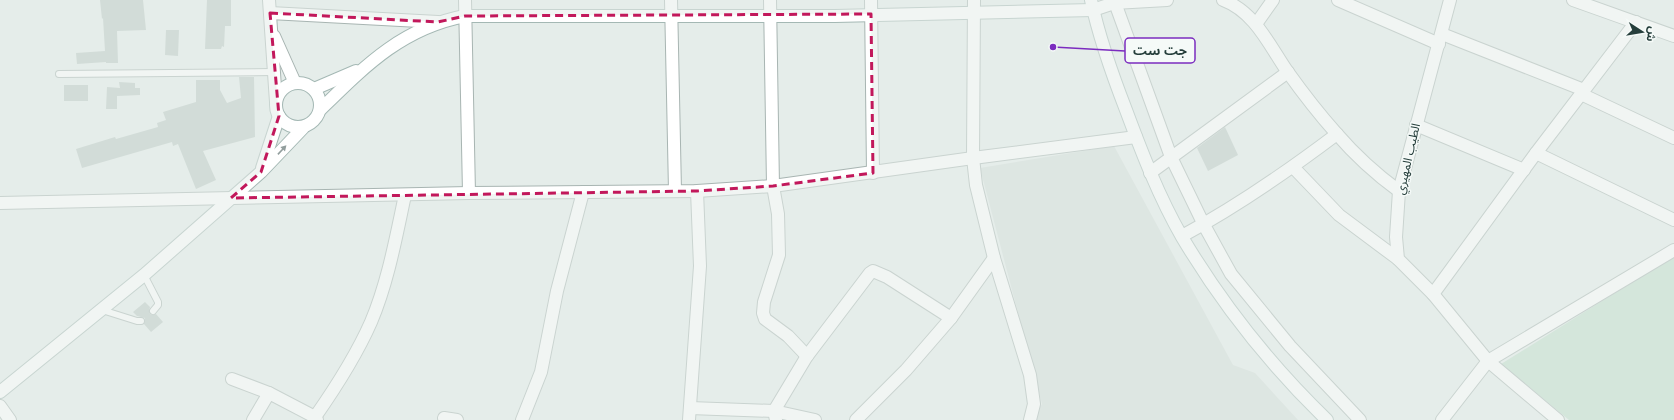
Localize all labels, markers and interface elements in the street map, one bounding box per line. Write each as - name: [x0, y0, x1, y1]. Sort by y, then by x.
- north arrow: [1622, 12, 1662, 52]
- text: ش: [1643, 25, 1659, 43]
- callout: جت ست: [1125, 38, 1195, 63]
- text: جت ست: [1133, 43, 1187, 58]
- street label: الطيب المهيري: [1393, 122, 1426, 197]
- one-way arrow: [277, 145, 287, 155]

